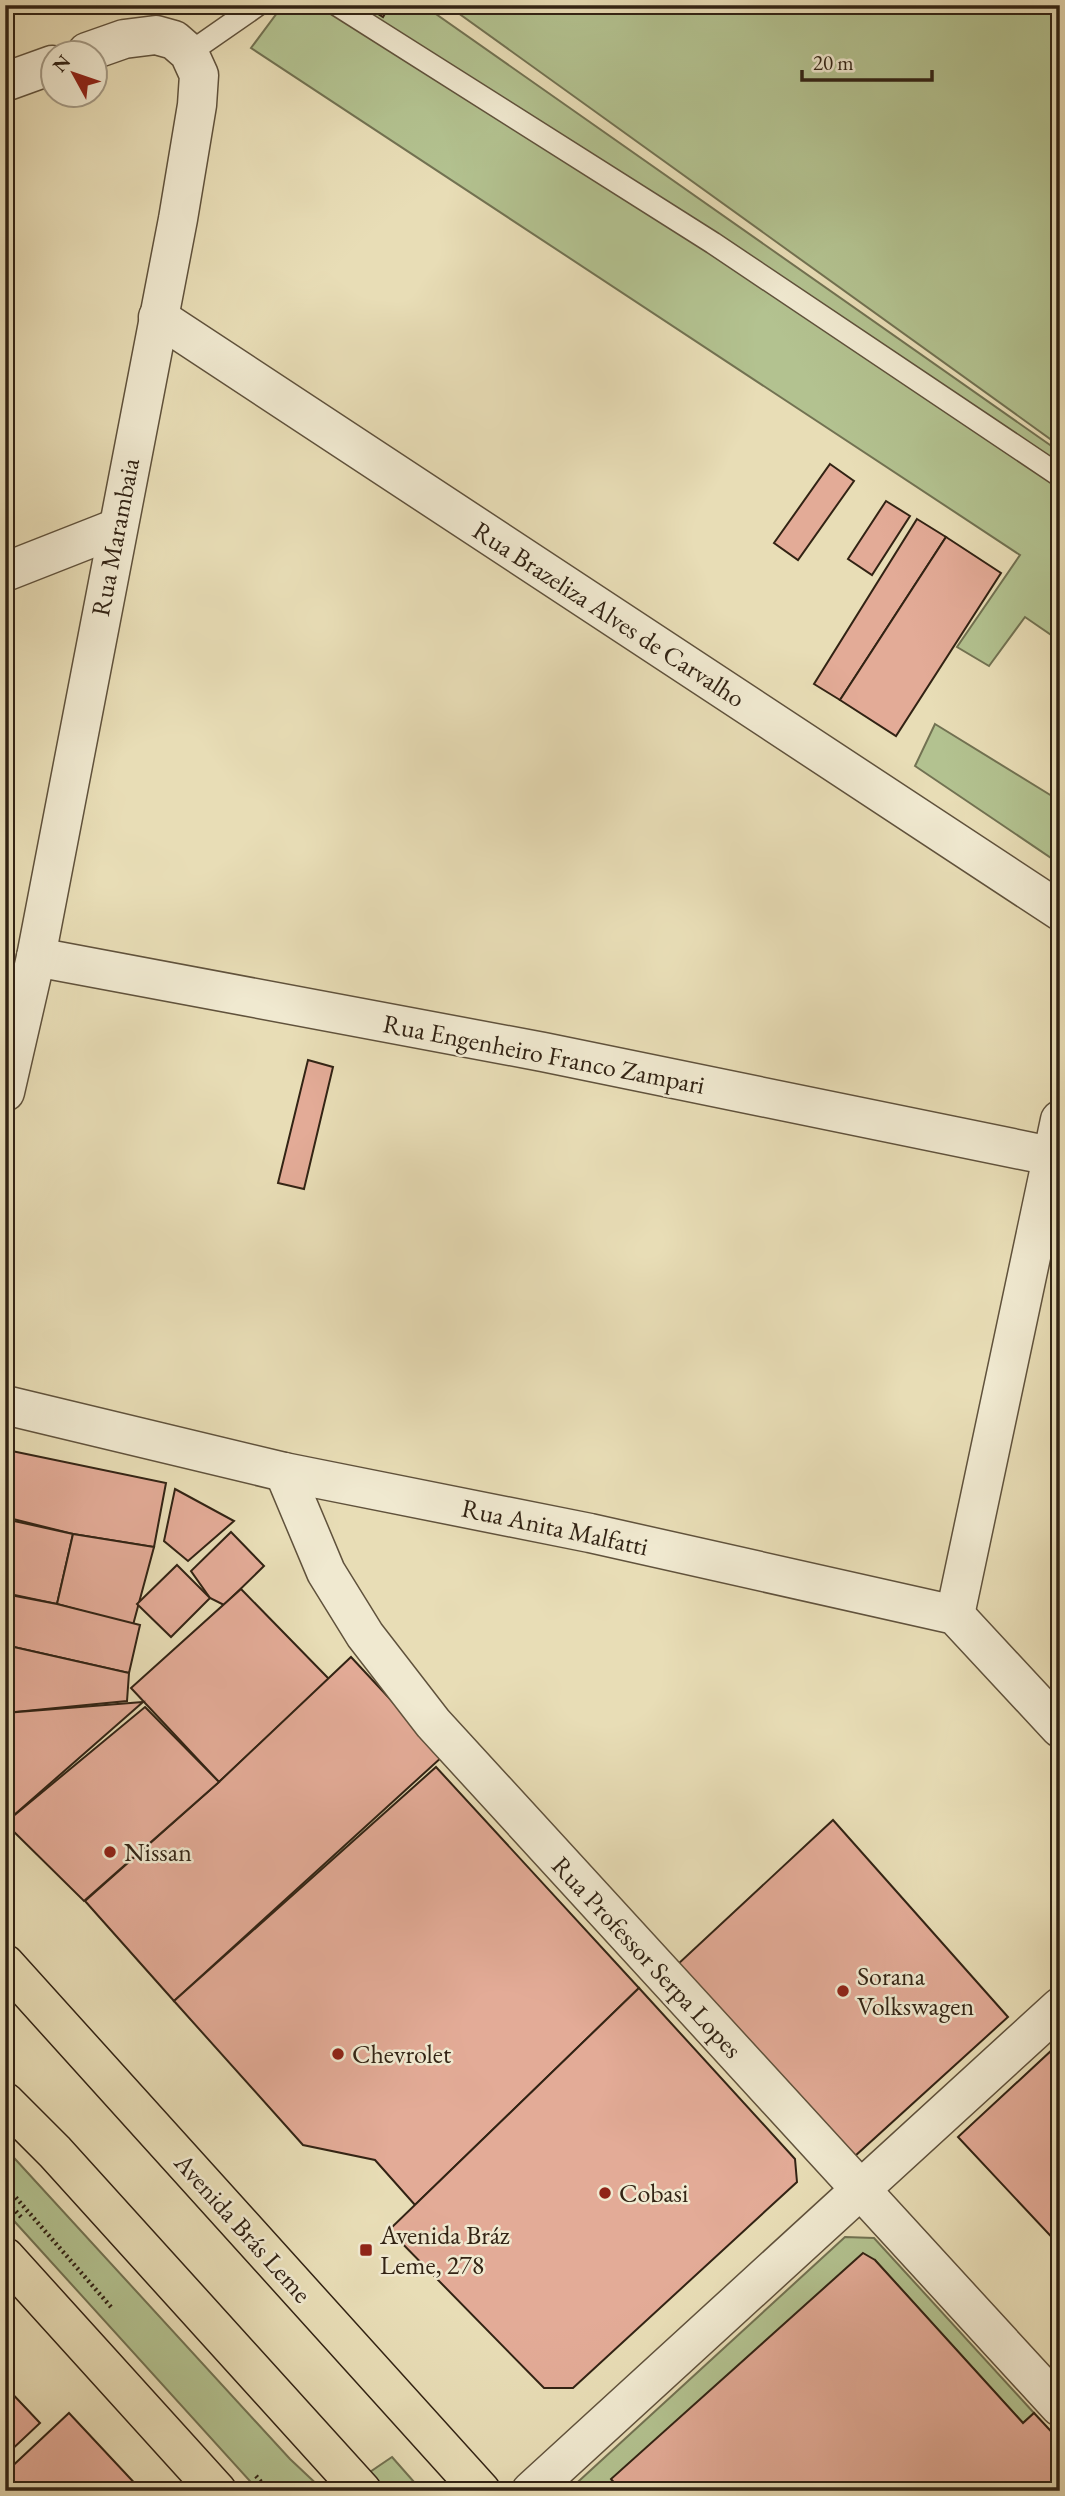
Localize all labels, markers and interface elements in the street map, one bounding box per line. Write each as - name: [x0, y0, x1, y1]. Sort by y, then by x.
- north arrow: [38, 38, 108, 108]
- scale bar: [802, 38, 932, 82]
- text: N: [47, 49, 76, 77]
- text: 20 m: [813, 49, 854, 76]
- street label: Rua Marambaia: [83, 454, 147, 619]
- street label: Rua Brazeliza Alves de Carvalho: [466, 513, 752, 715]
- street label: Rua Engenheiro Franco Zampari: [380, 1006, 708, 1102]
- street label: Rua Anita Malfatti: [459, 1491, 651, 1563]
- place label: Nissan: [124, 1835, 192, 1869]
- marker: Nissan: [102, 1844, 118, 1860]
- street label: Rua Professor Serpa Lopes: [544, 1849, 750, 2065]
- place label: Sorana Volkswagen: [857, 1959, 974, 2023]
- marker: Sorana Volkswagen: [835, 1983, 851, 1999]
- place label: Chevrolet: [352, 2037, 451, 2071]
- marker: Chevrolet: [330, 2046, 346, 2062]
- street label: Avenida Brás Leme: [166, 2145, 319, 2310]
- place label: Cobasi: [619, 2176, 688, 2210]
- marker: Cobasi: [597, 2185, 613, 2201]
- place label: Avenida Bráz Leme, 278: [379, 2218, 510, 2282]
- marker: Avenida Bráz Leme, 278: [358, 2242, 374, 2258]

